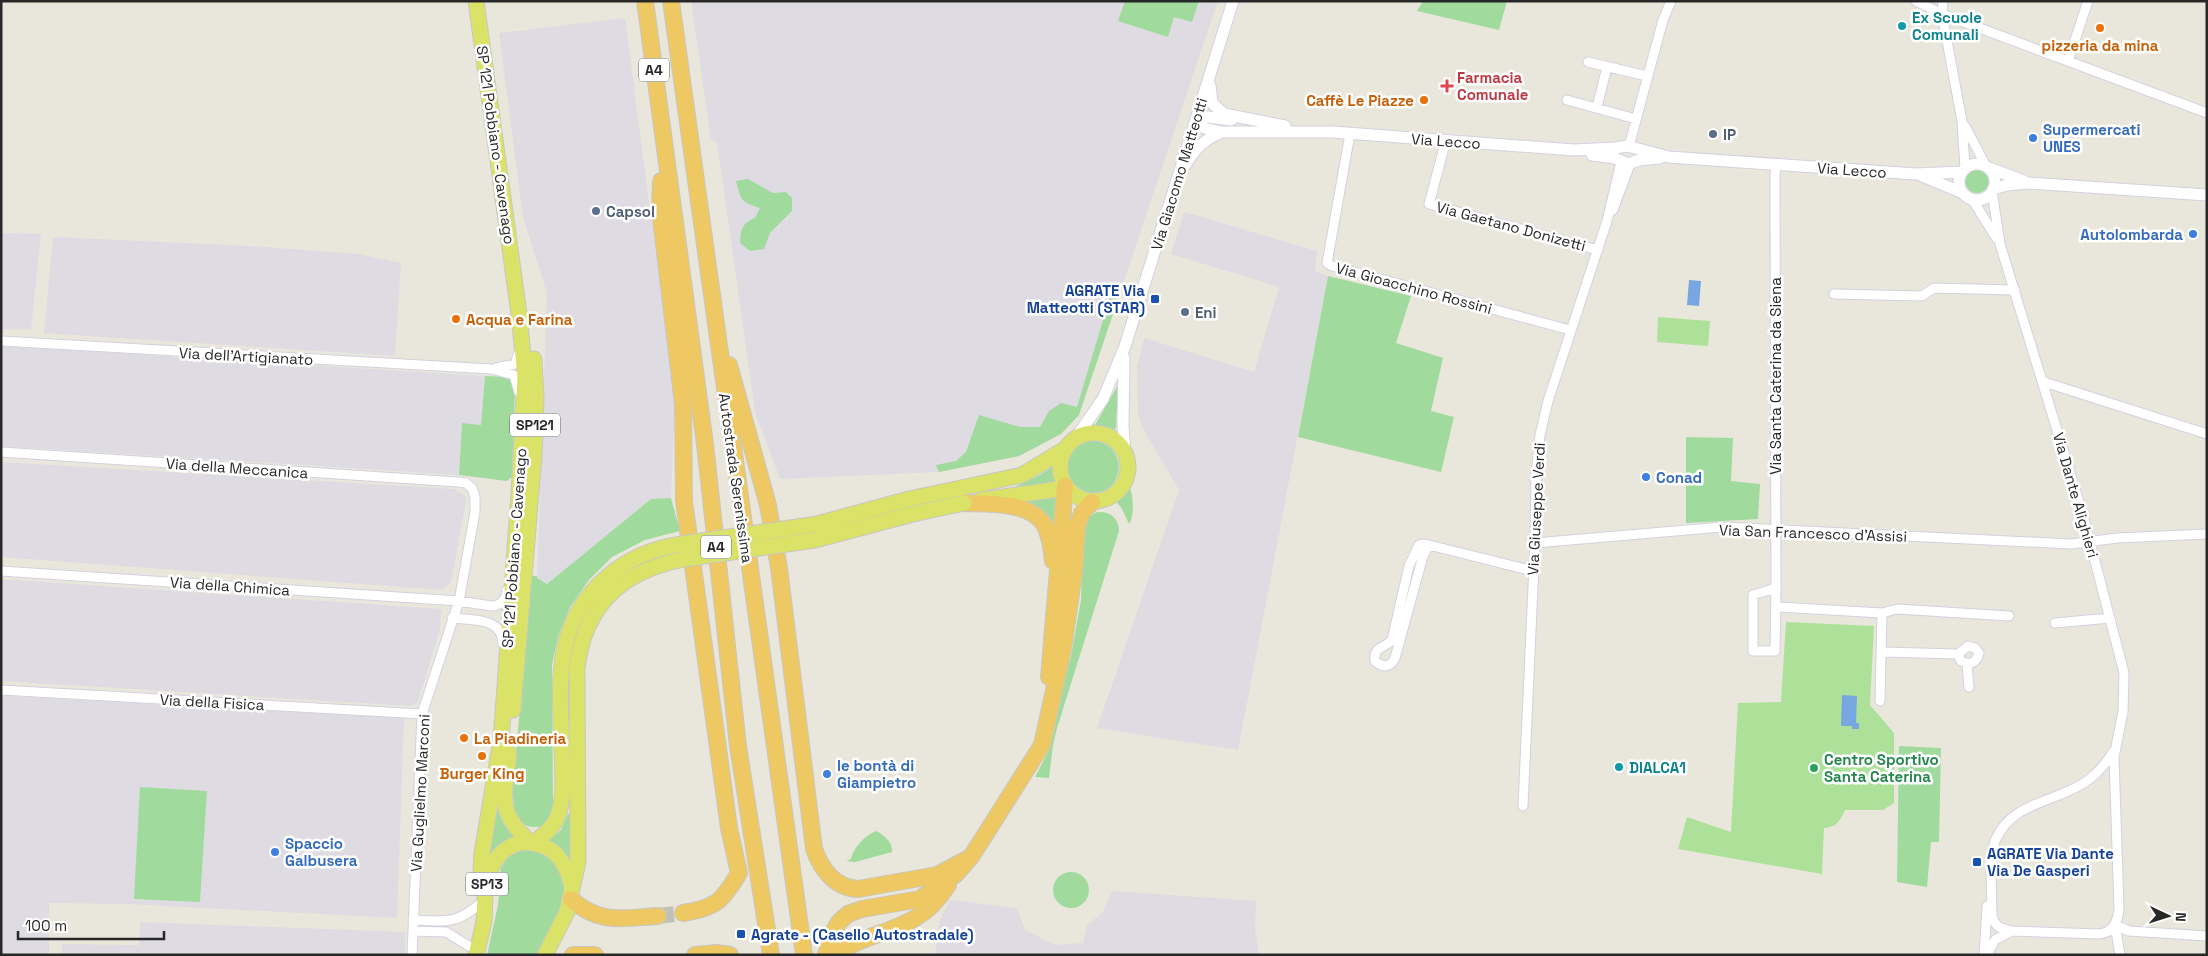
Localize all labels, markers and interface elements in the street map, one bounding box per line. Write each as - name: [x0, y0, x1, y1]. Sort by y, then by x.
- place label: Ex Scuole Comunali: [1912, 8, 1982, 44]
- marker: Ex Scuole Comunali: [1896, 20, 1908, 32]
- marker: pizzeria da mina: [2094, 22, 2106, 34]
- place label: pizzeria da mina: [2042, 36, 2159, 55]
- street label: SP 121 Pobbiano - Cavenago: [473, 44, 519, 246]
- road number: A4: [639, 58, 669, 82]
- place label: Farmacia Comunale: [1457, 68, 1529, 104]
- marker: Farmacia Comunale: [1441, 80, 1453, 92]
- place label: Caffè Le Piazze: [1306, 91, 1414, 110]
- marker: Caffè Le Piazze: [1418, 94, 1430, 106]
- street label: Via Giacomo Matteotti: [1147, 95, 1211, 253]
- place label: Supermercati UNES: [2043, 120, 2140, 156]
- place label: IP: [1723, 125, 1736, 144]
- marker: IP: [1707, 128, 1719, 140]
- street label: Via Lecco: [1411, 129, 1481, 153]
- marker: Supermercati UNES: [2027, 132, 2039, 144]
- street label: Via Lecco: [1817, 158, 1887, 182]
- street label: Via Gaetano Donizetti: [1434, 197, 1588, 255]
- place label: Capsol: [606, 202, 655, 221]
- marker: Capsol: [590, 205, 602, 217]
- place label: Autolombarda: [2080, 225, 2183, 244]
- marker: Autolombarda: [2187, 228, 2199, 240]
- street label: Via Gioacchino Rossini: [1334, 258, 1494, 318]
- street label: Via Santa Caterina da Siena: [1766, 277, 1785, 475]
- place label: AGRATE Via Matteotti (STAR): [1027, 281, 1145, 317]
- marker: AGRATE Via Matteotti (STAR): [1149, 293, 1161, 305]
- place label: Eni: [1195, 303, 1217, 322]
- marker: Eni: [1179, 306, 1191, 318]
- place label: Acqua e Farina: [466, 310, 573, 329]
- marker: Acqua e Farina: [450, 313, 462, 325]
- street label: Via dell'Artigianato: [178, 343, 314, 369]
- street label: Autostrada Serenissima: [715, 392, 757, 565]
- road number: SP121: [510, 414, 560, 436]
- street label: Via Dante Alighieri: [2049, 430, 2103, 560]
- street label: Via Giuseppe Verdi: [1523, 442, 1549, 576]
- street label: SP 121 Pobbiano - Cavenago: [498, 447, 530, 649]
- street label: Via della Meccanica: [165, 454, 309, 482]
- place label: Conad: [1656, 468, 1702, 487]
- marker: Conad: [1640, 471, 1652, 483]
- street label: Via San Francesco d'Assisi: [1719, 520, 1907, 546]
- road number: A4: [701, 536, 731, 558]
- street label: Via della Chimica: [169, 572, 291, 600]
- street label: Via della Fisica: [159, 690, 265, 714]
- street label: Via Guglielmo Marconi: [406, 714, 434, 872]
- place label: La Piadineria: [474, 729, 567, 748]
- marker: La Piadineria: [458, 732, 470, 744]
- marker: Burger King: [476, 750, 488, 762]
- place label: Centro Sportivo Santa Caterina: [1824, 750, 1939, 786]
- place label: le bontà di Giampietro: [837, 756, 916, 792]
- place label: DIALCA1: [1629, 758, 1686, 777]
- marker: DIALCA1: [1613, 761, 1625, 773]
- marker: Centro Sportivo Santa Caterina: [1808, 762, 1820, 774]
- place label: Burger King: [439, 764, 525, 783]
- marker: le bontà di Giampietro: [821, 768, 833, 780]
- place label: Spaccio Galbusera: [285, 834, 358, 870]
- place label: AGRATE Via Dante Via De Gasperi: [1987, 844, 2114, 880]
- marker: Spaccio Galbusera: [269, 846, 281, 858]
- marker: AGRATE Via Dante Via De Gasperi: [1971, 856, 1983, 868]
- road number: SP13: [466, 872, 508, 896]
- north arrow: [2143, 891, 2193, 941]
- scale bar: [18, 908, 164, 940]
- text: N: [2172, 912, 2190, 922]
- text: 100 m: [25, 916, 67, 935]
- place label: Agrate - (Casello Autostradale): [751, 925, 974, 944]
- marker: Agrate - (Casello Autostradale): [735, 928, 747, 940]

